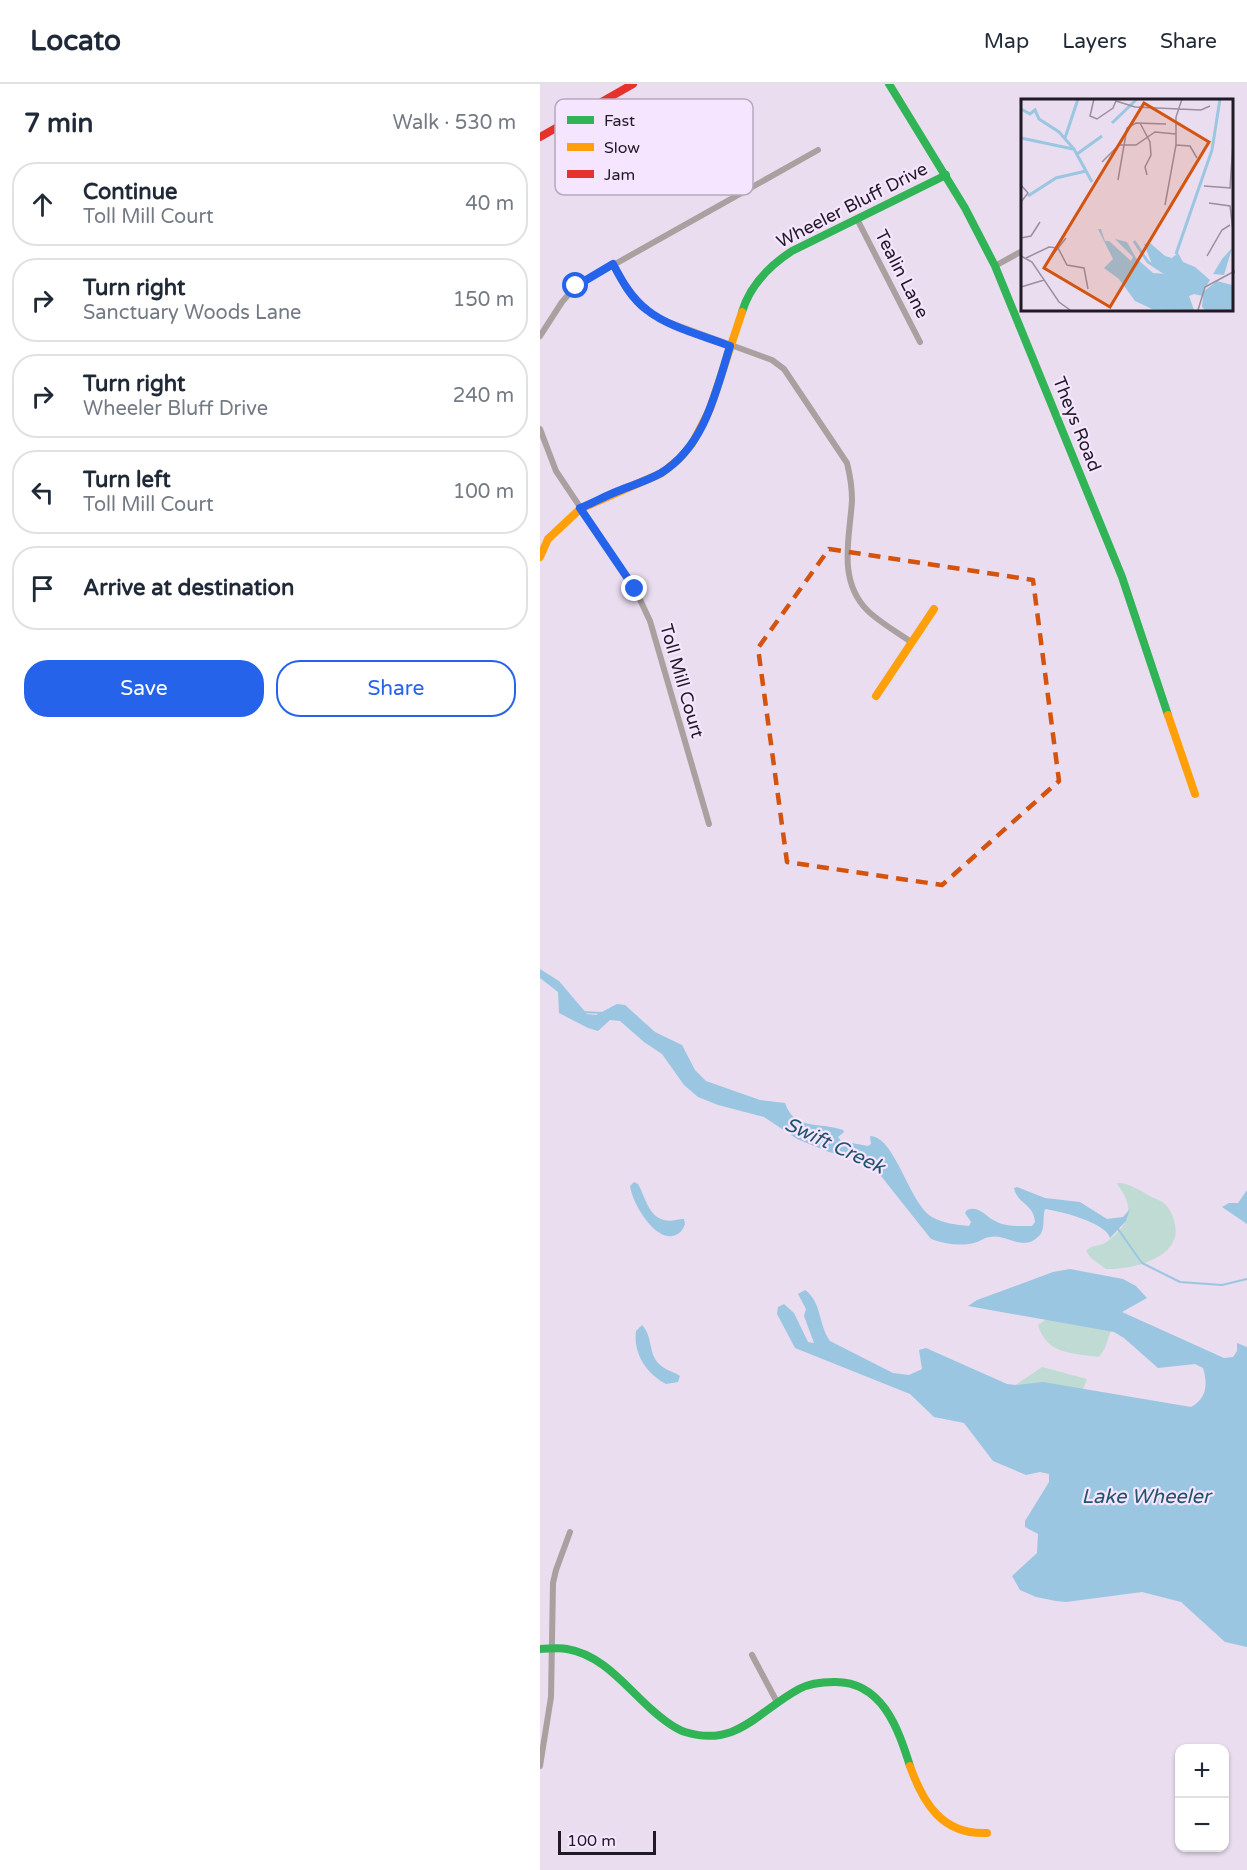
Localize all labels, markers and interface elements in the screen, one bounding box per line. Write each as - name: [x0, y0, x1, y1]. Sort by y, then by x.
- text: Locato: [30, 24, 121, 58]
- text: Map: [984, 29, 1029, 54]
- text: Layers: [1062, 29, 1127, 54]
- text: Share: [1160, 29, 1217, 54]
- legend: [555, 99, 753, 195]
- inset map: [1021, 99, 1232, 310]
- text: 7 min: [24, 108, 93, 139]
- text: Walk · 530 m: [393, 111, 516, 135]
- text: Fast: [604, 111, 635, 131]
- text: Slow: [604, 138, 640, 158]
- street label: Wheeler Bluff Drive: [773, 157, 931, 253]
- text: Jam: [604, 165, 635, 185]
- text: Continue: [83, 179, 178, 205]
- icon: ahead: [26, 188, 59, 221]
- text: 40 m: [465, 192, 514, 216]
- text: Toll Mill Court: [83, 205, 214, 229]
- street label: Tealin Lane: [870, 226, 934, 322]
- route start: [562, 272, 588, 298]
- text: Turn right: [83, 275, 185, 301]
- icon: right: [26, 284, 59, 317]
- text: 150 m: [453, 288, 514, 312]
- text: Sanctuary Woods Lane: [83, 301, 301, 325]
- text: Turn right: [83, 371, 185, 397]
- street label: Theys Road: [1048, 373, 1106, 475]
- icon: right: [26, 380, 59, 413]
- text: 240 m: [453, 384, 514, 408]
- text: Wheeler Bluff Drive: [83, 397, 268, 421]
- text: Turn left: [83, 467, 171, 493]
- icon: left: [26, 476, 59, 509]
- text: 100 m: [453, 480, 514, 504]
- text: Toll Mill Court: [83, 493, 214, 517]
- icon: arrive: [26, 572, 59, 605]
- text: Arrive at destination: [83, 575, 294, 601]
- route end: [621, 575, 647, 601]
- street label: Toll Mill Court: [655, 621, 709, 741]
- button: Save: [24, 660, 264, 717]
- button: Share: [276, 660, 516, 717]
- water label: Swift Creek: [781, 1112, 890, 1180]
- water label: Lake Wheeler: [1082, 1485, 1213, 1509]
- map controls: [1175, 1744, 1229, 1852]
- button: +: [1175, 1744, 1229, 1798]
- button: −: [1175, 1798, 1229, 1852]
- scale bar: [558, 1828, 656, 1856]
- text: 100 m: [567, 1831, 616, 1851]

